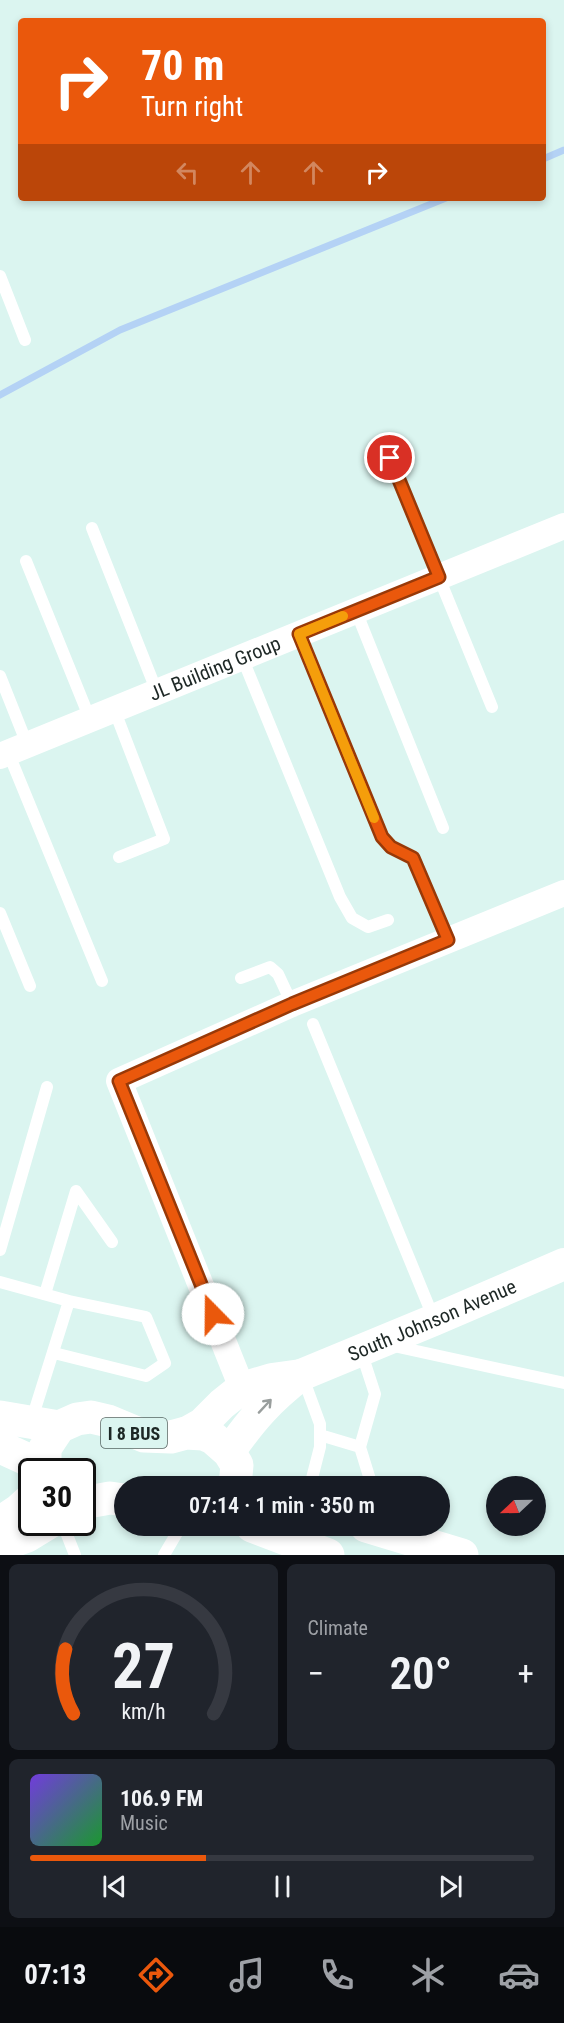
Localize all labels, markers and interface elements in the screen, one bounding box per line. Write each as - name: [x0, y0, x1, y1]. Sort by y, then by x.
- text: 70 m: [141, 41, 224, 90]
- icon: right: [42, 42, 120, 120]
- text: Turn right: [141, 91, 243, 123]
- icon: left: [171, 156, 204, 189]
- icon: ahead: [234, 156, 267, 189]
- icon: ahead: [297, 156, 330, 189]
- icon: right: [360, 156, 393, 189]
- pin: [364, 432, 415, 483]
- icon: arrive: [373, 441, 406, 474]
- street label: JL Building Group: [146, 631, 284, 706]
- street label: South Johnson Avenue: [344, 1274, 520, 1366]
- position arrow: [181, 1282, 245, 1346]
- one-way arrow: [257, 1398, 272, 1413]
- road number: I 8 BUS: [101, 1418, 167, 1448]
- speed limit sign: 30: [18, 1458, 96, 1536]
- north arrow: [486, 1476, 546, 1536]
- map controls: [486, 1476, 546, 1536]
- text: 07:14 · 1 min · 350 m: [189, 1493, 375, 1518]
- text: Climate: [308, 1616, 368, 1640]
- text: 27: [112, 1630, 175, 1703]
- text: 20°: [389, 1647, 452, 1700]
- text: −: [308, 1654, 324, 1693]
- text: +: [518, 1654, 534, 1693]
- text: km/h: [121, 1699, 165, 1724]
- text: 106.9 FM: [120, 1786, 203, 1811]
- text: Music: [120, 1811, 168, 1835]
- icon: previous: [98, 1870, 131, 1903]
- icon: pause: [266, 1870, 299, 1903]
- icon: next: [434, 1870, 467, 1903]
- icon: directions: [135, 1954, 177, 1996]
- icon: music: [226, 1954, 268, 1996]
- icon: phone: [316, 1954, 358, 1996]
- icon: climate: [407, 1954, 449, 1996]
- icon: car: [498, 1954, 540, 1996]
- text: 07:13: [24, 1959, 86, 1991]

